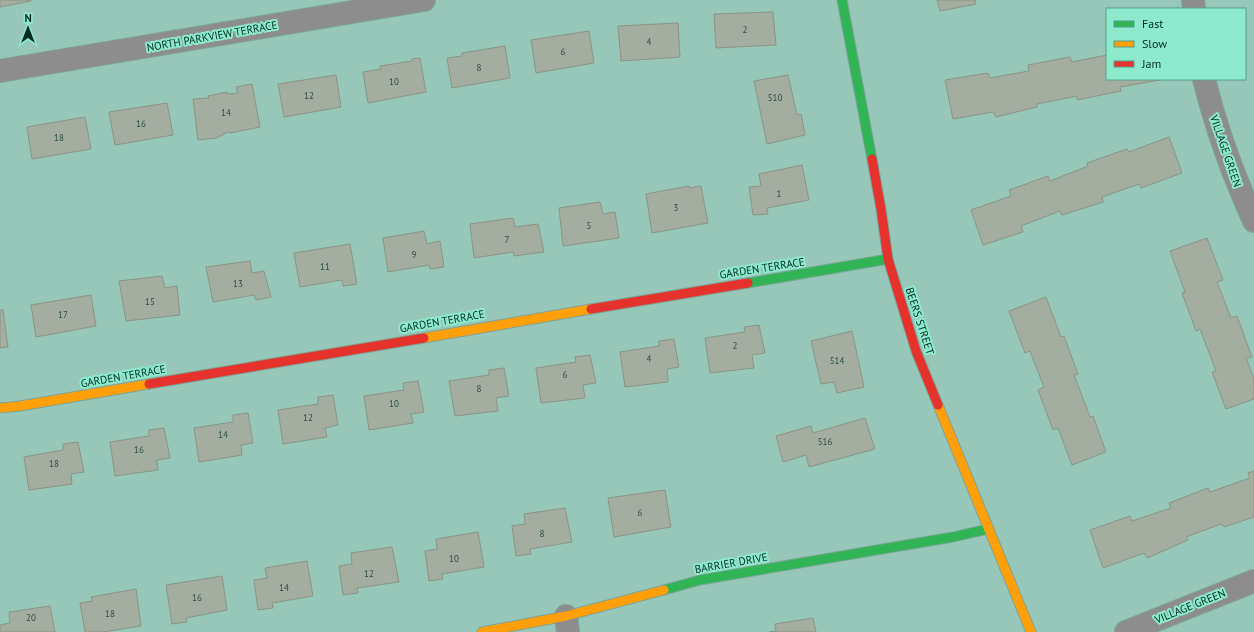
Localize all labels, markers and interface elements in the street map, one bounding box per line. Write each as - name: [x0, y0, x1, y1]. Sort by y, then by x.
- north arrow: [8, 8, 48, 48]
- legend: [1106, 8, 1246, 80]
- text: N: [24, 11, 32, 25]
- text: Fast: [1142, 16, 1163, 31]
- street label: NORTH PARKVIEW TERRACE: [146, 18, 278, 54]
- house number: 2: [743, 24, 748, 35]
- house number: 4: [647, 36, 652, 47]
- text: Slow: [1142, 36, 1167, 51]
- house number: 6: [561, 46, 566, 57]
- text: Jam: [1141, 56, 1161, 71]
- house number: 8: [477, 62, 482, 73]
- house number: 10: [389, 76, 399, 87]
- house number: 12: [304, 90, 314, 101]
- house number: 510: [768, 92, 782, 103]
- house number: 14: [221, 107, 231, 118]
- street label: VILLAGE GREEN: [1207, 112, 1245, 189]
- house number: 16: [136, 118, 146, 129]
- house number: 18: [54, 132, 64, 143]
- house number: 1: [777, 188, 782, 199]
- house number: 3: [674, 202, 679, 213]
- house number: 5: [587, 220, 592, 231]
- house number: 7: [505, 234, 510, 245]
- house number: 9: [412, 249, 417, 260]
- street label: GARDEN TERRACE: [718, 254, 806, 282]
- house number: 11: [320, 261, 330, 272]
- house number: 13: [233, 278, 243, 289]
- street label: BEERS STREET: [903, 286, 937, 356]
- house number: 15: [145, 296, 155, 307]
- street label: GARDEN TERRACE: [398, 307, 486, 335]
- house number: 17: [58, 309, 68, 320]
- house number: 2: [733, 340, 738, 351]
- house number: 4: [647, 353, 652, 364]
- house number: 514: [830, 355, 844, 366]
- street label: GARDEN TERRACE: [79, 362, 167, 390]
- house number: 6: [563, 369, 568, 380]
- house number: 8: [477, 383, 482, 394]
- house number: 10: [389, 398, 399, 409]
- house number: 12: [303, 412, 313, 423]
- house number: 14: [218, 429, 228, 440]
- house number: 516: [818, 436, 832, 447]
- house number: 16: [134, 444, 144, 455]
- house number: 18: [49, 458, 59, 469]
- house number: 6: [638, 507, 643, 518]
- house number: 8: [540, 528, 545, 539]
- street label: BARRIER DRIVE: [694, 550, 769, 576]
- house number: 10: [449, 553, 459, 564]
- house number: 12: [364, 568, 374, 579]
- house number: 14: [279, 582, 289, 593]
- street label: VILLAGE GREEN: [1152, 585, 1227, 627]
- house number: 16: [192, 592, 202, 603]
- house number: 18: [105, 608, 115, 619]
- house number: 20: [26, 612, 36, 623]

